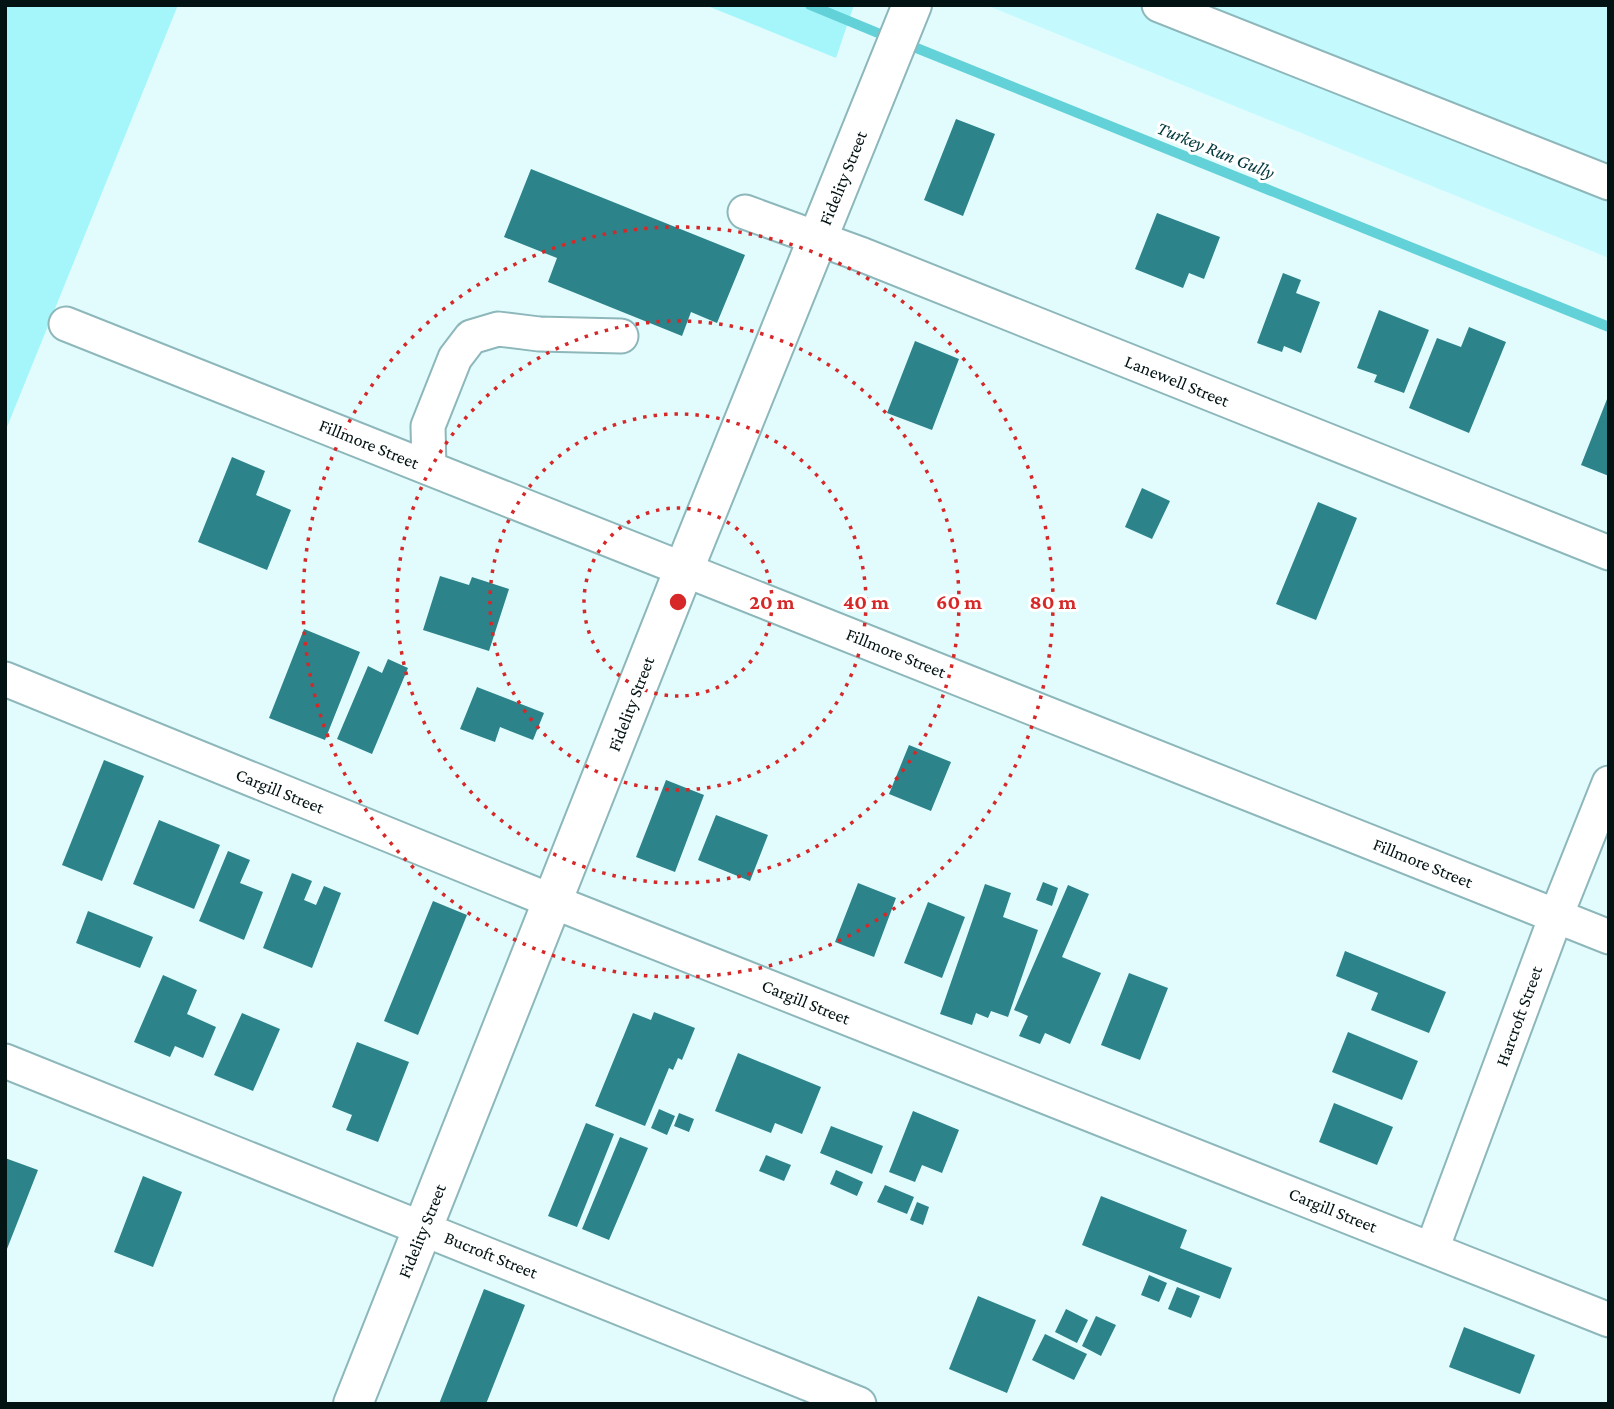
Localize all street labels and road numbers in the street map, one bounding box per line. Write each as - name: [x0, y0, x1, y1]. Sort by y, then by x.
- street label: Fidelity Street: [815, 127, 871, 228]
- street label: Lanewell Street: [1122, 351, 1233, 411]
- street label: Fillmore Street: [316, 415, 423, 473]
- street label: Fillmore Street: [843, 624, 950, 682]
- street label: Fidelity Street: [604, 653, 659, 754]
- street label: Cargill Street: [233, 764, 328, 818]
- street label: Fillmore Street: [1370, 834, 1477, 892]
- street label: Harcroft Street: [1492, 962, 1547, 1069]
- street label: Cargill Street: [759, 975, 854, 1029]
- street label: Fidelity Street: [394, 1180, 450, 1281]
- street label: Cargill Street: [1286, 1183, 1381, 1237]
- street label: Bucroft Street: [442, 1227, 541, 1283]

